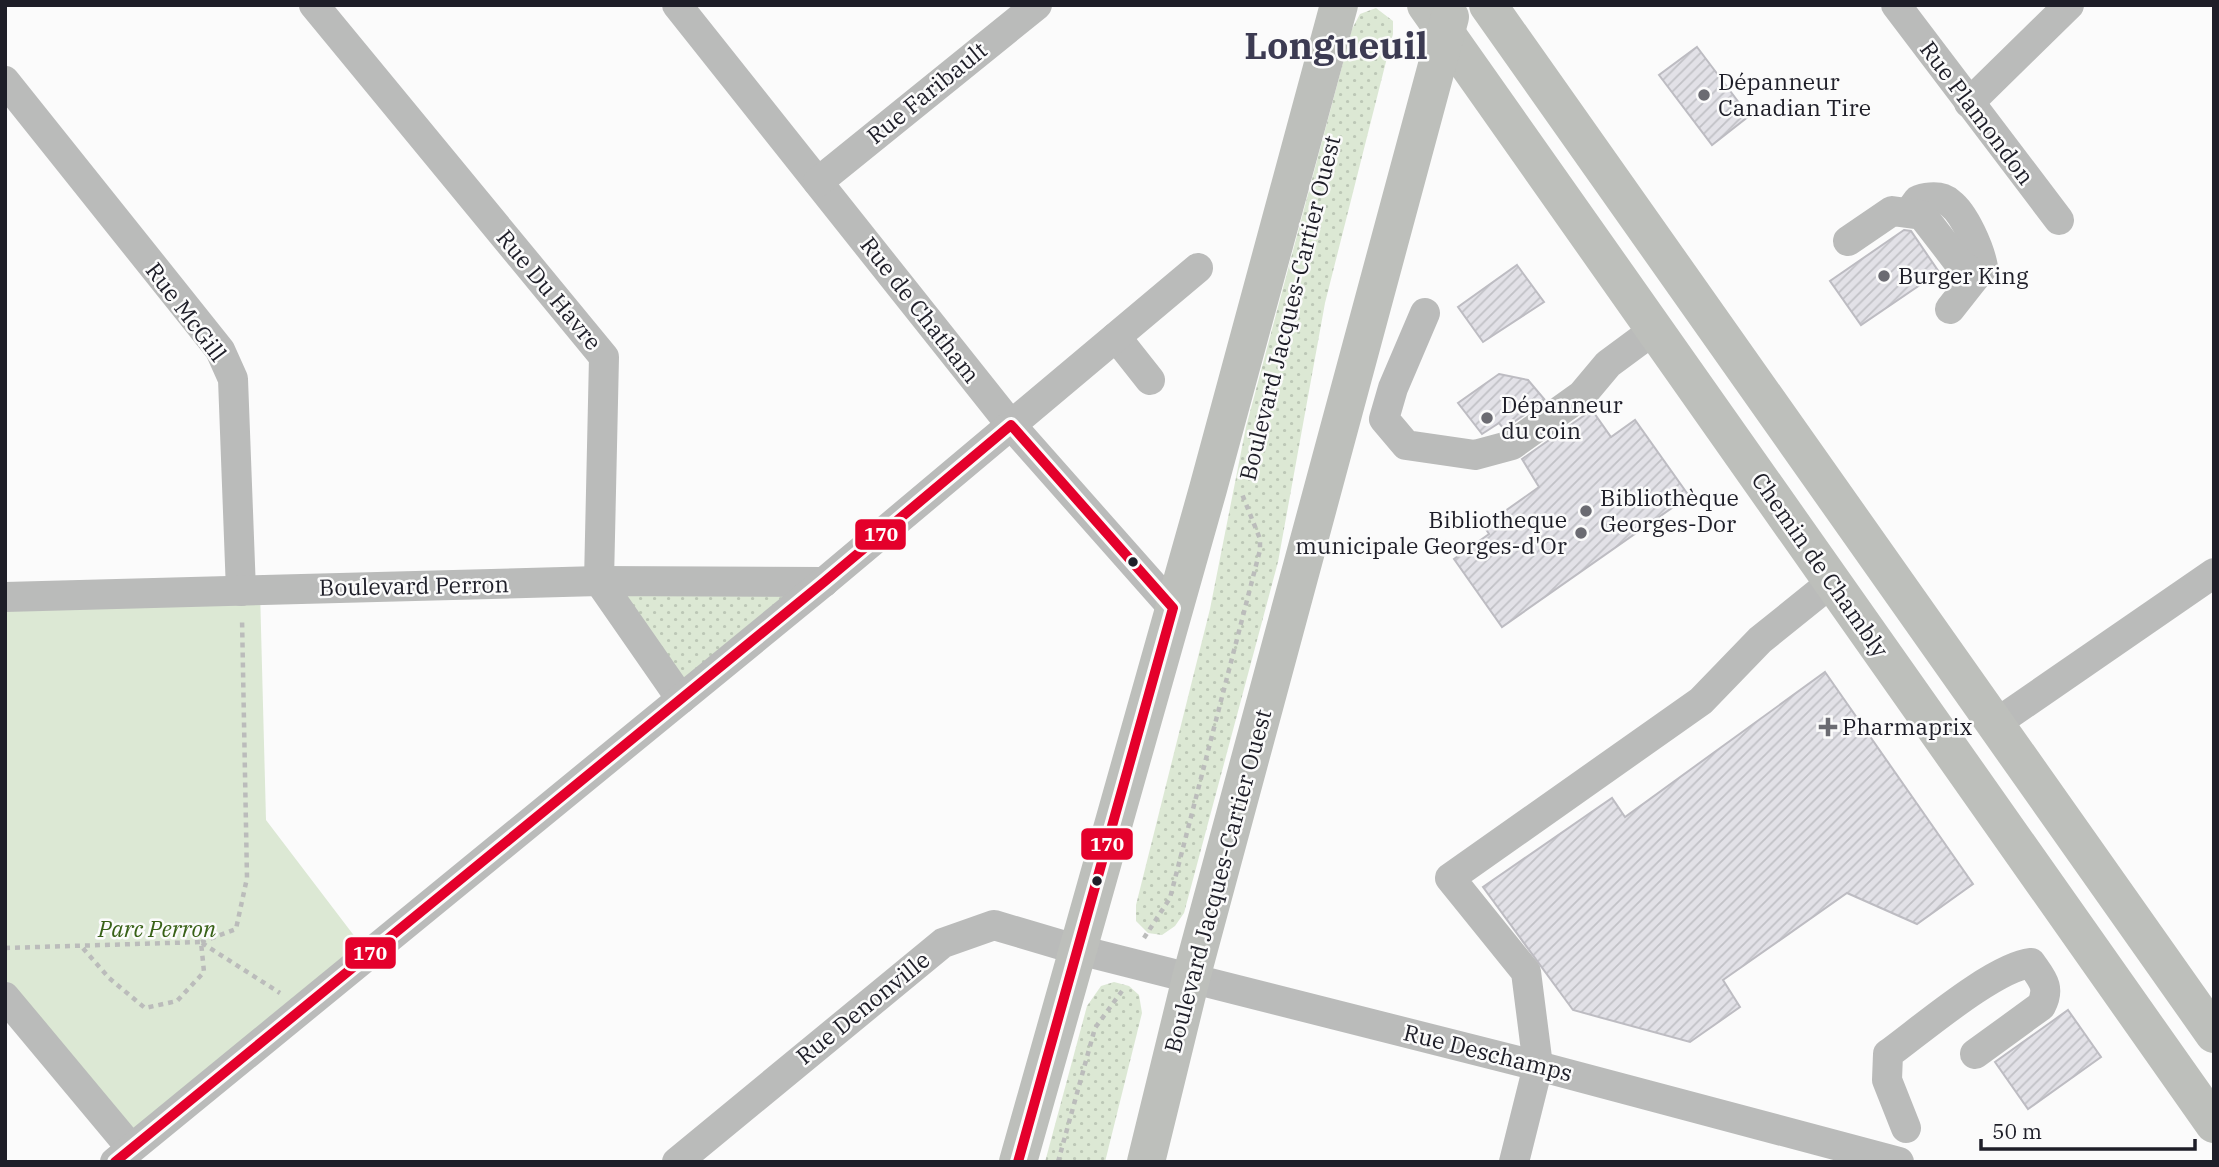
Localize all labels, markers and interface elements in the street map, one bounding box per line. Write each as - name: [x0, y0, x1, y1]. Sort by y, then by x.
- district label: Longueuil: [1244, 21, 1428, 69]
- street label: Rue Faribault: [860, 34, 993, 150]
- street label: Rue Plamondon: [1914, 35, 2042, 190]
- place label: Dépanneur Canadian Tire: [1718, 66, 1871, 122]
- marker: Dépanneur Canadian Tire: [1696, 87, 1712, 103]
- street label: Boulevard Jacques-Cartier Ouest: [1232, 132, 1346, 483]
- street label: Rue Du Havre: [491, 223, 609, 356]
- street label: Rue de Chatham: [854, 230, 987, 389]
- street label: Rue McGill: [140, 256, 234, 367]
- place label: Burger King: [1898, 260, 2029, 290]
- marker: Burger King: [1876, 268, 1892, 284]
- place label: Dépanneur du coin: [1501, 389, 1623, 445]
- marker: Dépanneur du coin: [1479, 410, 1495, 426]
- street label: Chemin de Chambly: [1746, 466, 1896, 663]
- place label: Bibliothèque Georges-Dor: [1600, 482, 1739, 538]
- marker: Bibliothèque Georges-Dor: [1578, 503, 1594, 519]
- place label: Bibliotheque municipale Georges-d'Or: [1295, 504, 1567, 560]
- line badge: 170: [854, 518, 907, 551]
- text: 170: [864, 522, 898, 546]
- marker: Bibliotheque municipale Georges-d'Or: [1573, 525, 1589, 541]
- unlabelled marker: [1126, 555, 1140, 569]
- street label: Boulevard Perron: [319, 568, 509, 602]
- street label: Boulevard Jacques-Cartier Ouest: [1157, 706, 1277, 1056]
- place label: Pharmaprix: [1842, 711, 1972, 741]
- marker: Pharmaprix: [1820, 719, 1836, 735]
- line badge: 170: [1080, 827, 1134, 861]
- text: 170: [1090, 832, 1124, 856]
- unlabelled marker: [1090, 874, 1104, 888]
- park label: Parc Perron: [97, 913, 216, 943]
- line badge: 170: [344, 936, 397, 970]
- text: 170: [353, 941, 387, 965]
- street label: Rue Denonville: [789, 944, 935, 1070]
- street label: Rue Deschamps: [1401, 1017, 1576, 1088]
- scale bar: [1981, 1108, 2194, 1152]
- text: 50 m: [1992, 1117, 2042, 1145]

